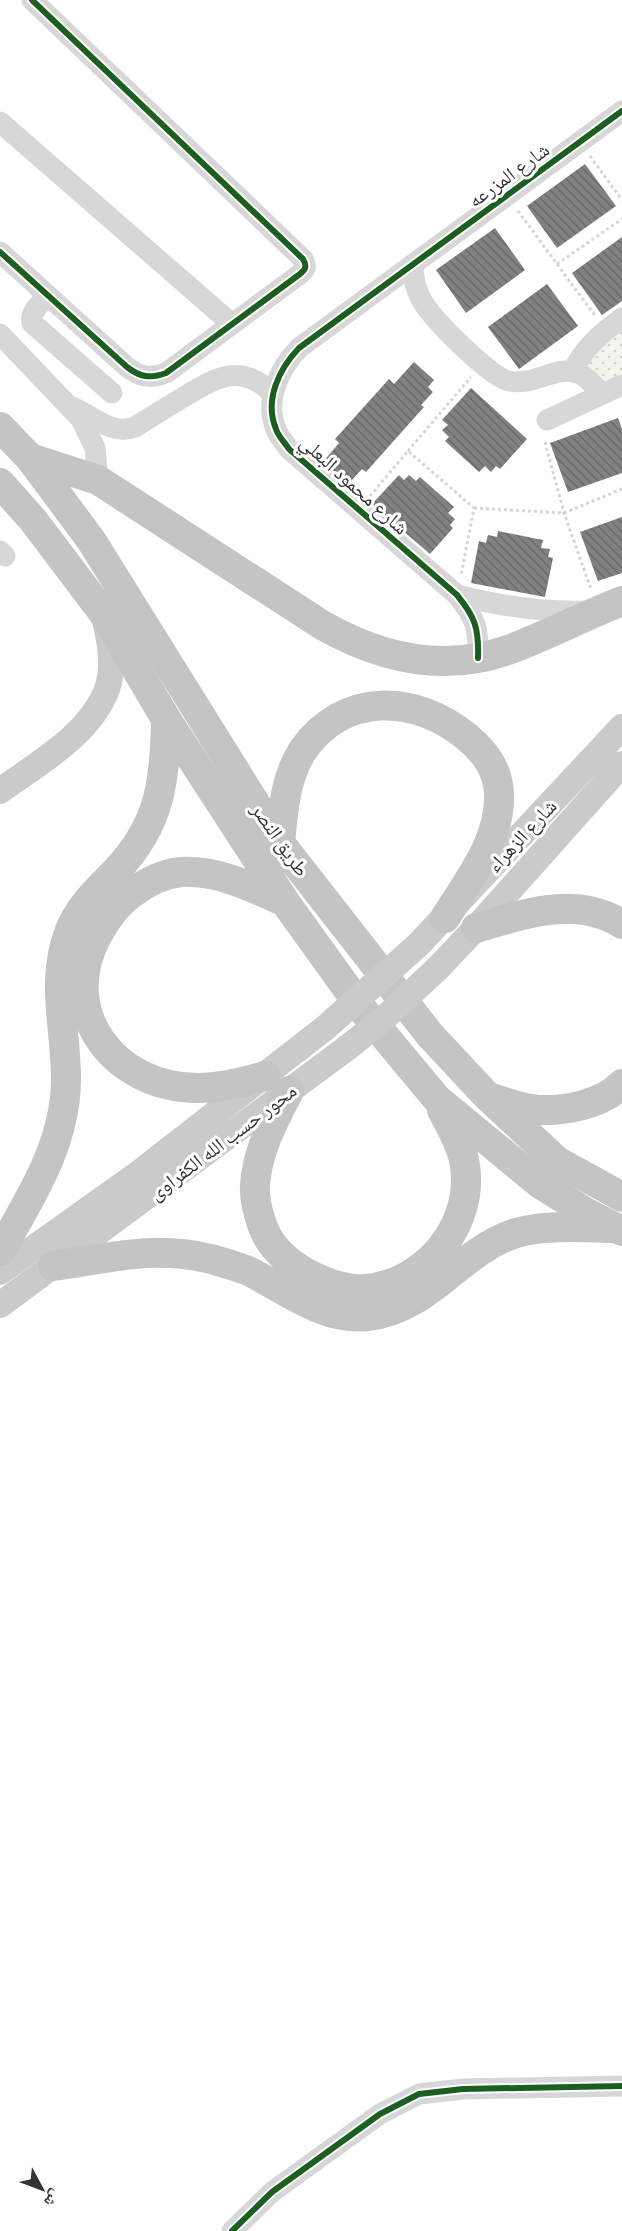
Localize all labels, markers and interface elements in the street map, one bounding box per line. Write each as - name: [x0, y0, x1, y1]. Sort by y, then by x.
- street label: شارع المزرعه: [463, 136, 555, 213]
- street label: شارع محمود البعلي: [293, 429, 414, 543]
- street label: شارع الزهراء: [481, 793, 562, 878]
- street label: طريق النصر: [246, 797, 315, 881]
- street label: محور حسب الله الكفراوى: [143, 1078, 301, 1205]
- north arrow: [12, 2159, 72, 2219]
- text: ش: [40, 2186, 66, 2212]

